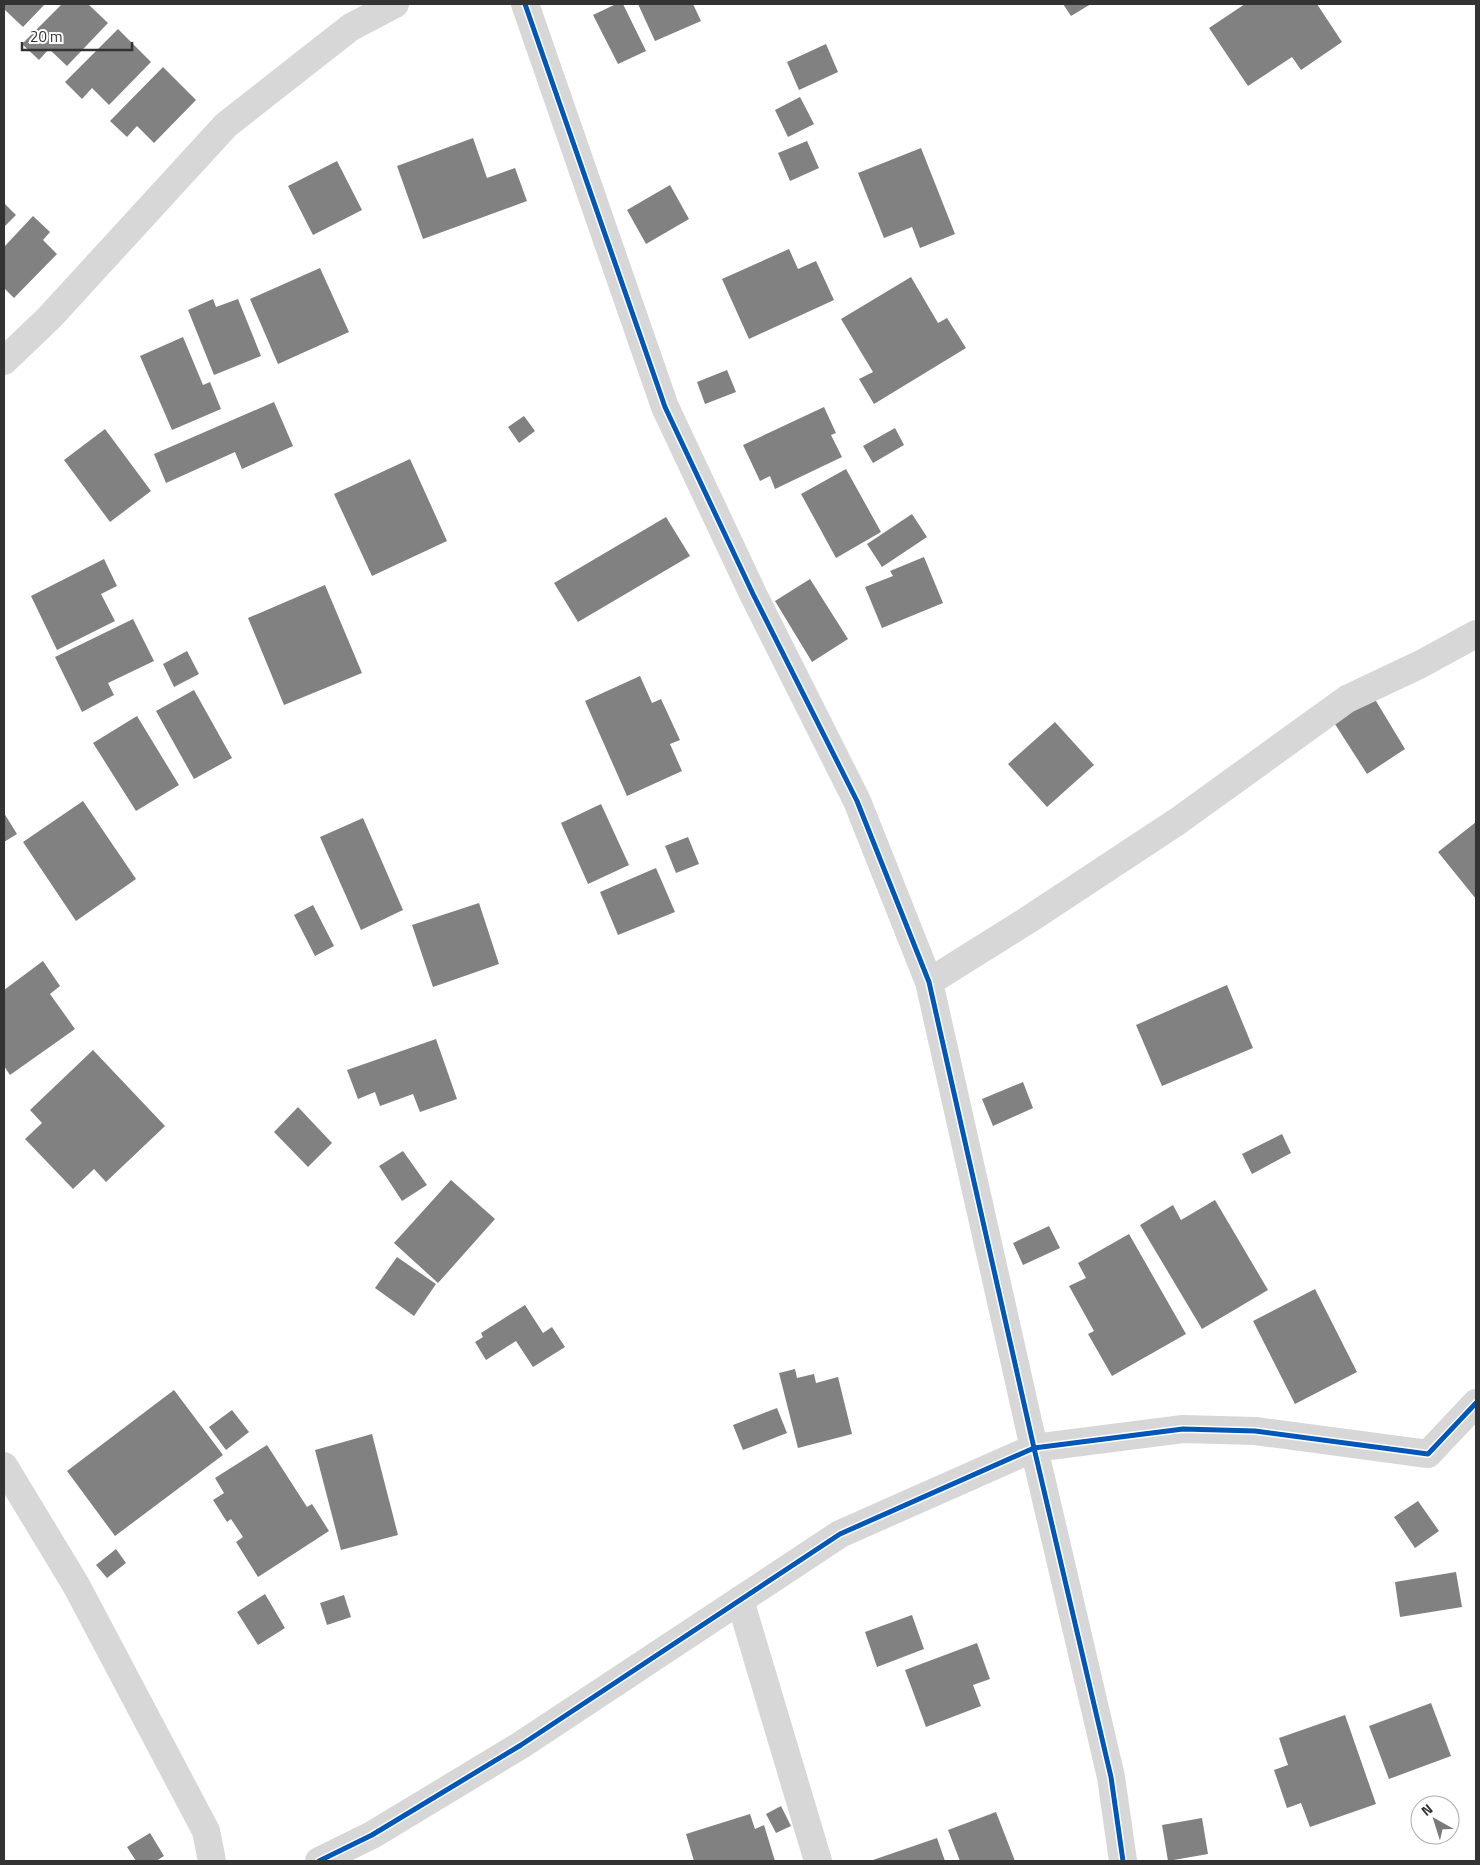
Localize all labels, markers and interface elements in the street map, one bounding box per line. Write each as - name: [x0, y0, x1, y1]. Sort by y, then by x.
- scale bar: [22, 20, 132, 52]
- text: 20 m: [30, 25, 63, 48]
- north arrow: [1410, 1795, 1460, 1845]
- text: N: [1416, 1798, 1437, 1821]

